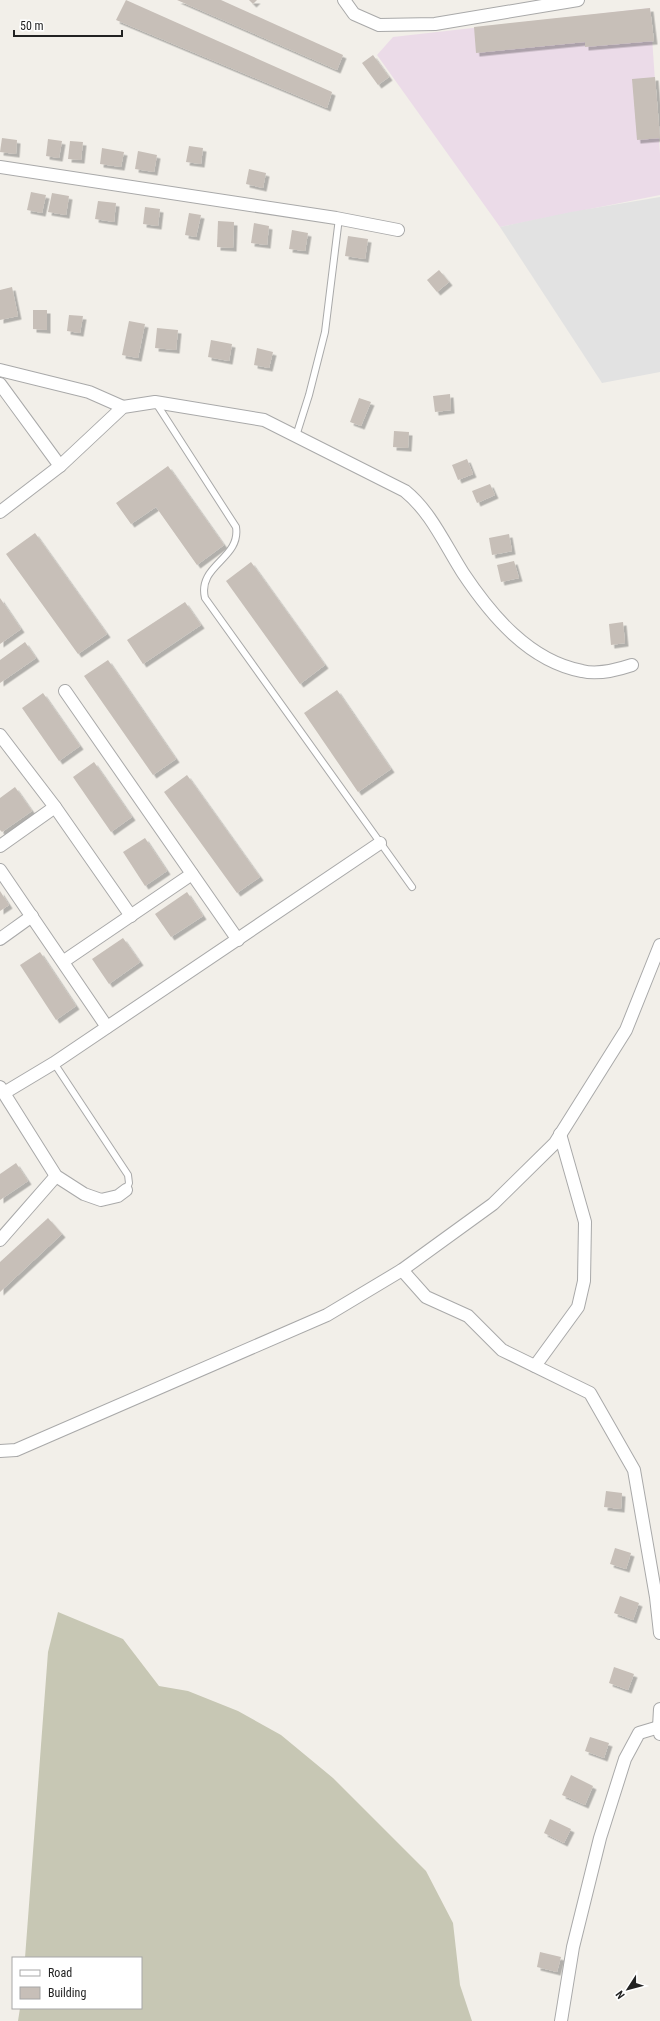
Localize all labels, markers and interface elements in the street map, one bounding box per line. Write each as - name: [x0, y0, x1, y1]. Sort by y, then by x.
- scale bar: [14, 12, 122, 38]
- text: 50 m: [20, 19, 44, 33]
- legend: [12, 1957, 142, 2009]
- text: Road: [48, 1966, 72, 1980]
- north arrow: [608, 1969, 648, 2009]
- text: Building: [48, 1986, 86, 2000]
- text: N: [613, 1988, 628, 2001]

